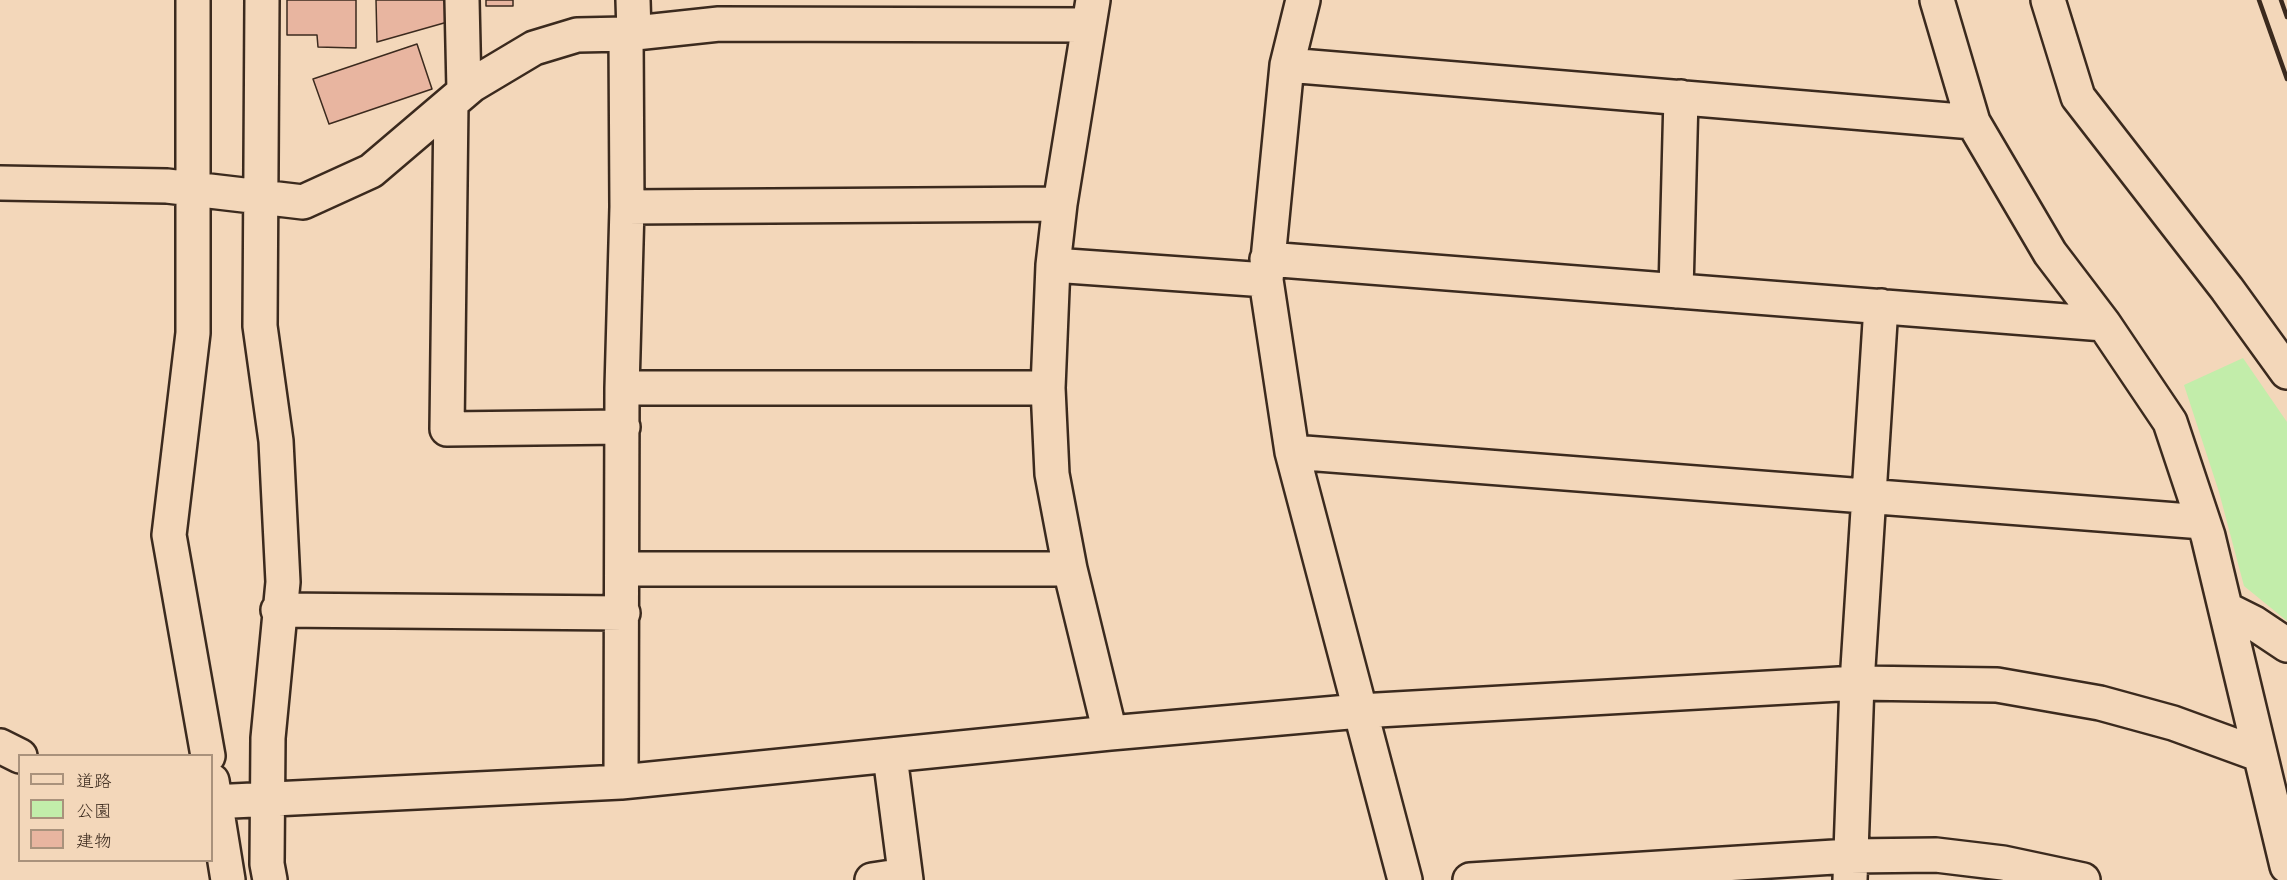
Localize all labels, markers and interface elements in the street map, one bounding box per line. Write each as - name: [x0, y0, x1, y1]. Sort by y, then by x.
- legend: [18, 754, 213, 862]
- text: 道路: [76, 768, 112, 792]
- text: 公園: [76, 798, 112, 822]
- text: 建物: [76, 828, 112, 852]

